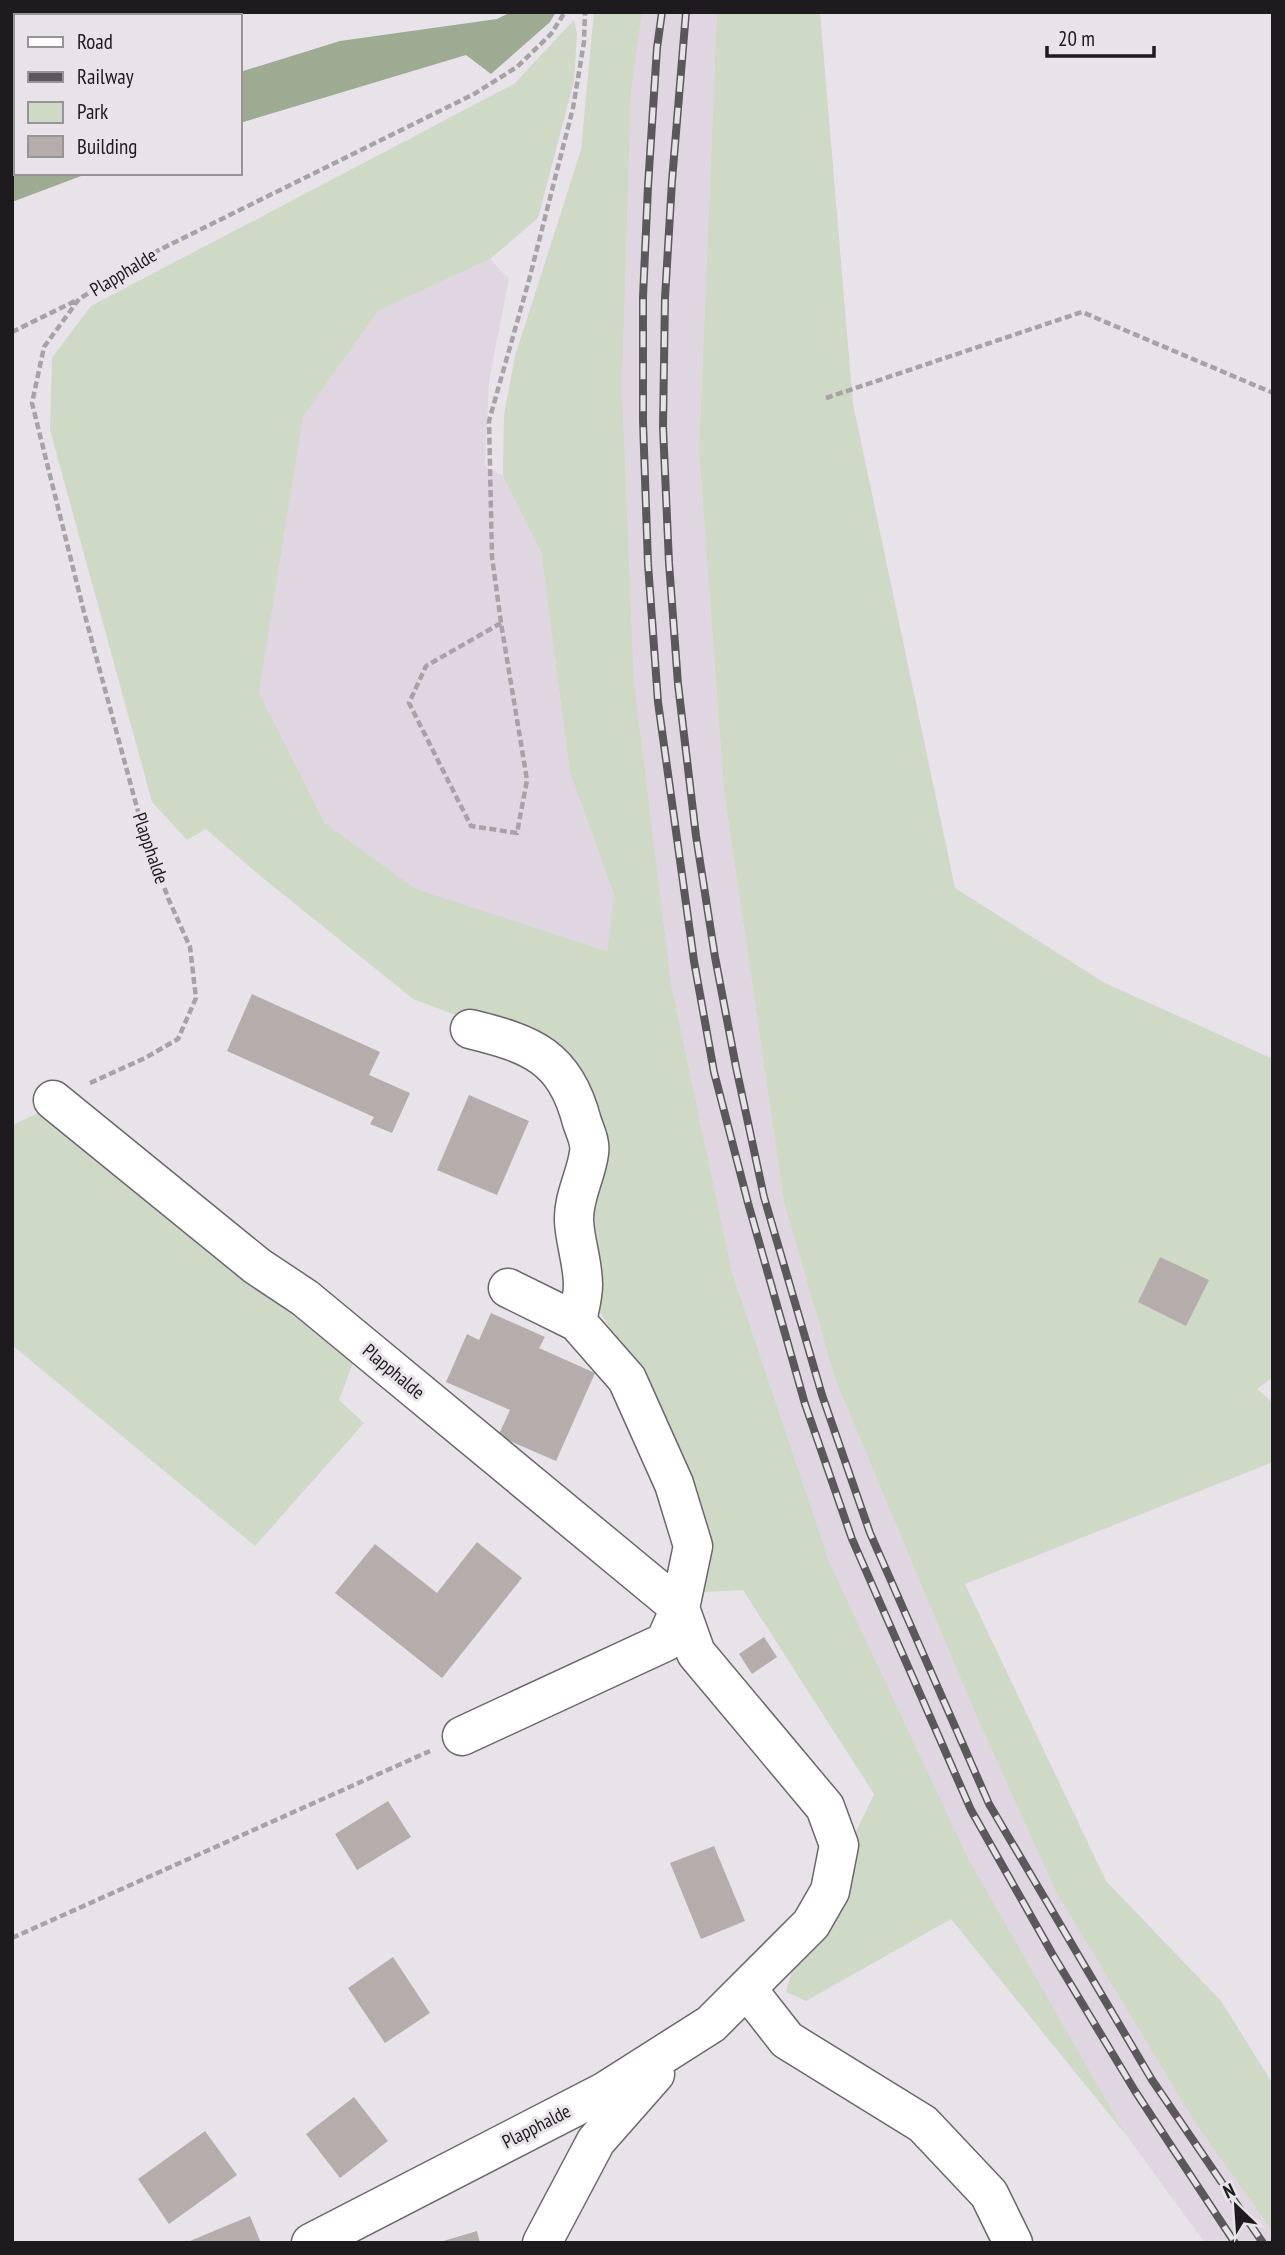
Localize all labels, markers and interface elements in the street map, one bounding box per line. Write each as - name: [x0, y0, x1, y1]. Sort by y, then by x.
- legend: [14, 14, 242, 175]
- scale bar: [1047, 14, 1154, 58]
- text: 20 m: [1058, 25, 1095, 52]
- text: Road: [77, 28, 113, 55]
- text: Railway: [77, 63, 134, 90]
- text: Park: [77, 98, 108, 125]
- text: Building: [77, 133, 137, 160]
- street label: Plapphalde: [85, 243, 161, 301]
- street label: Plapphalde: [128, 809, 174, 887]
- street label: Plapphalde: [358, 1338, 430, 1404]
- street label: Plapphalde: [498, 2099, 574, 2153]
- north arrow: [1201, 2171, 1271, 2241]
- text: N: [1219, 2178, 1239, 2204]

